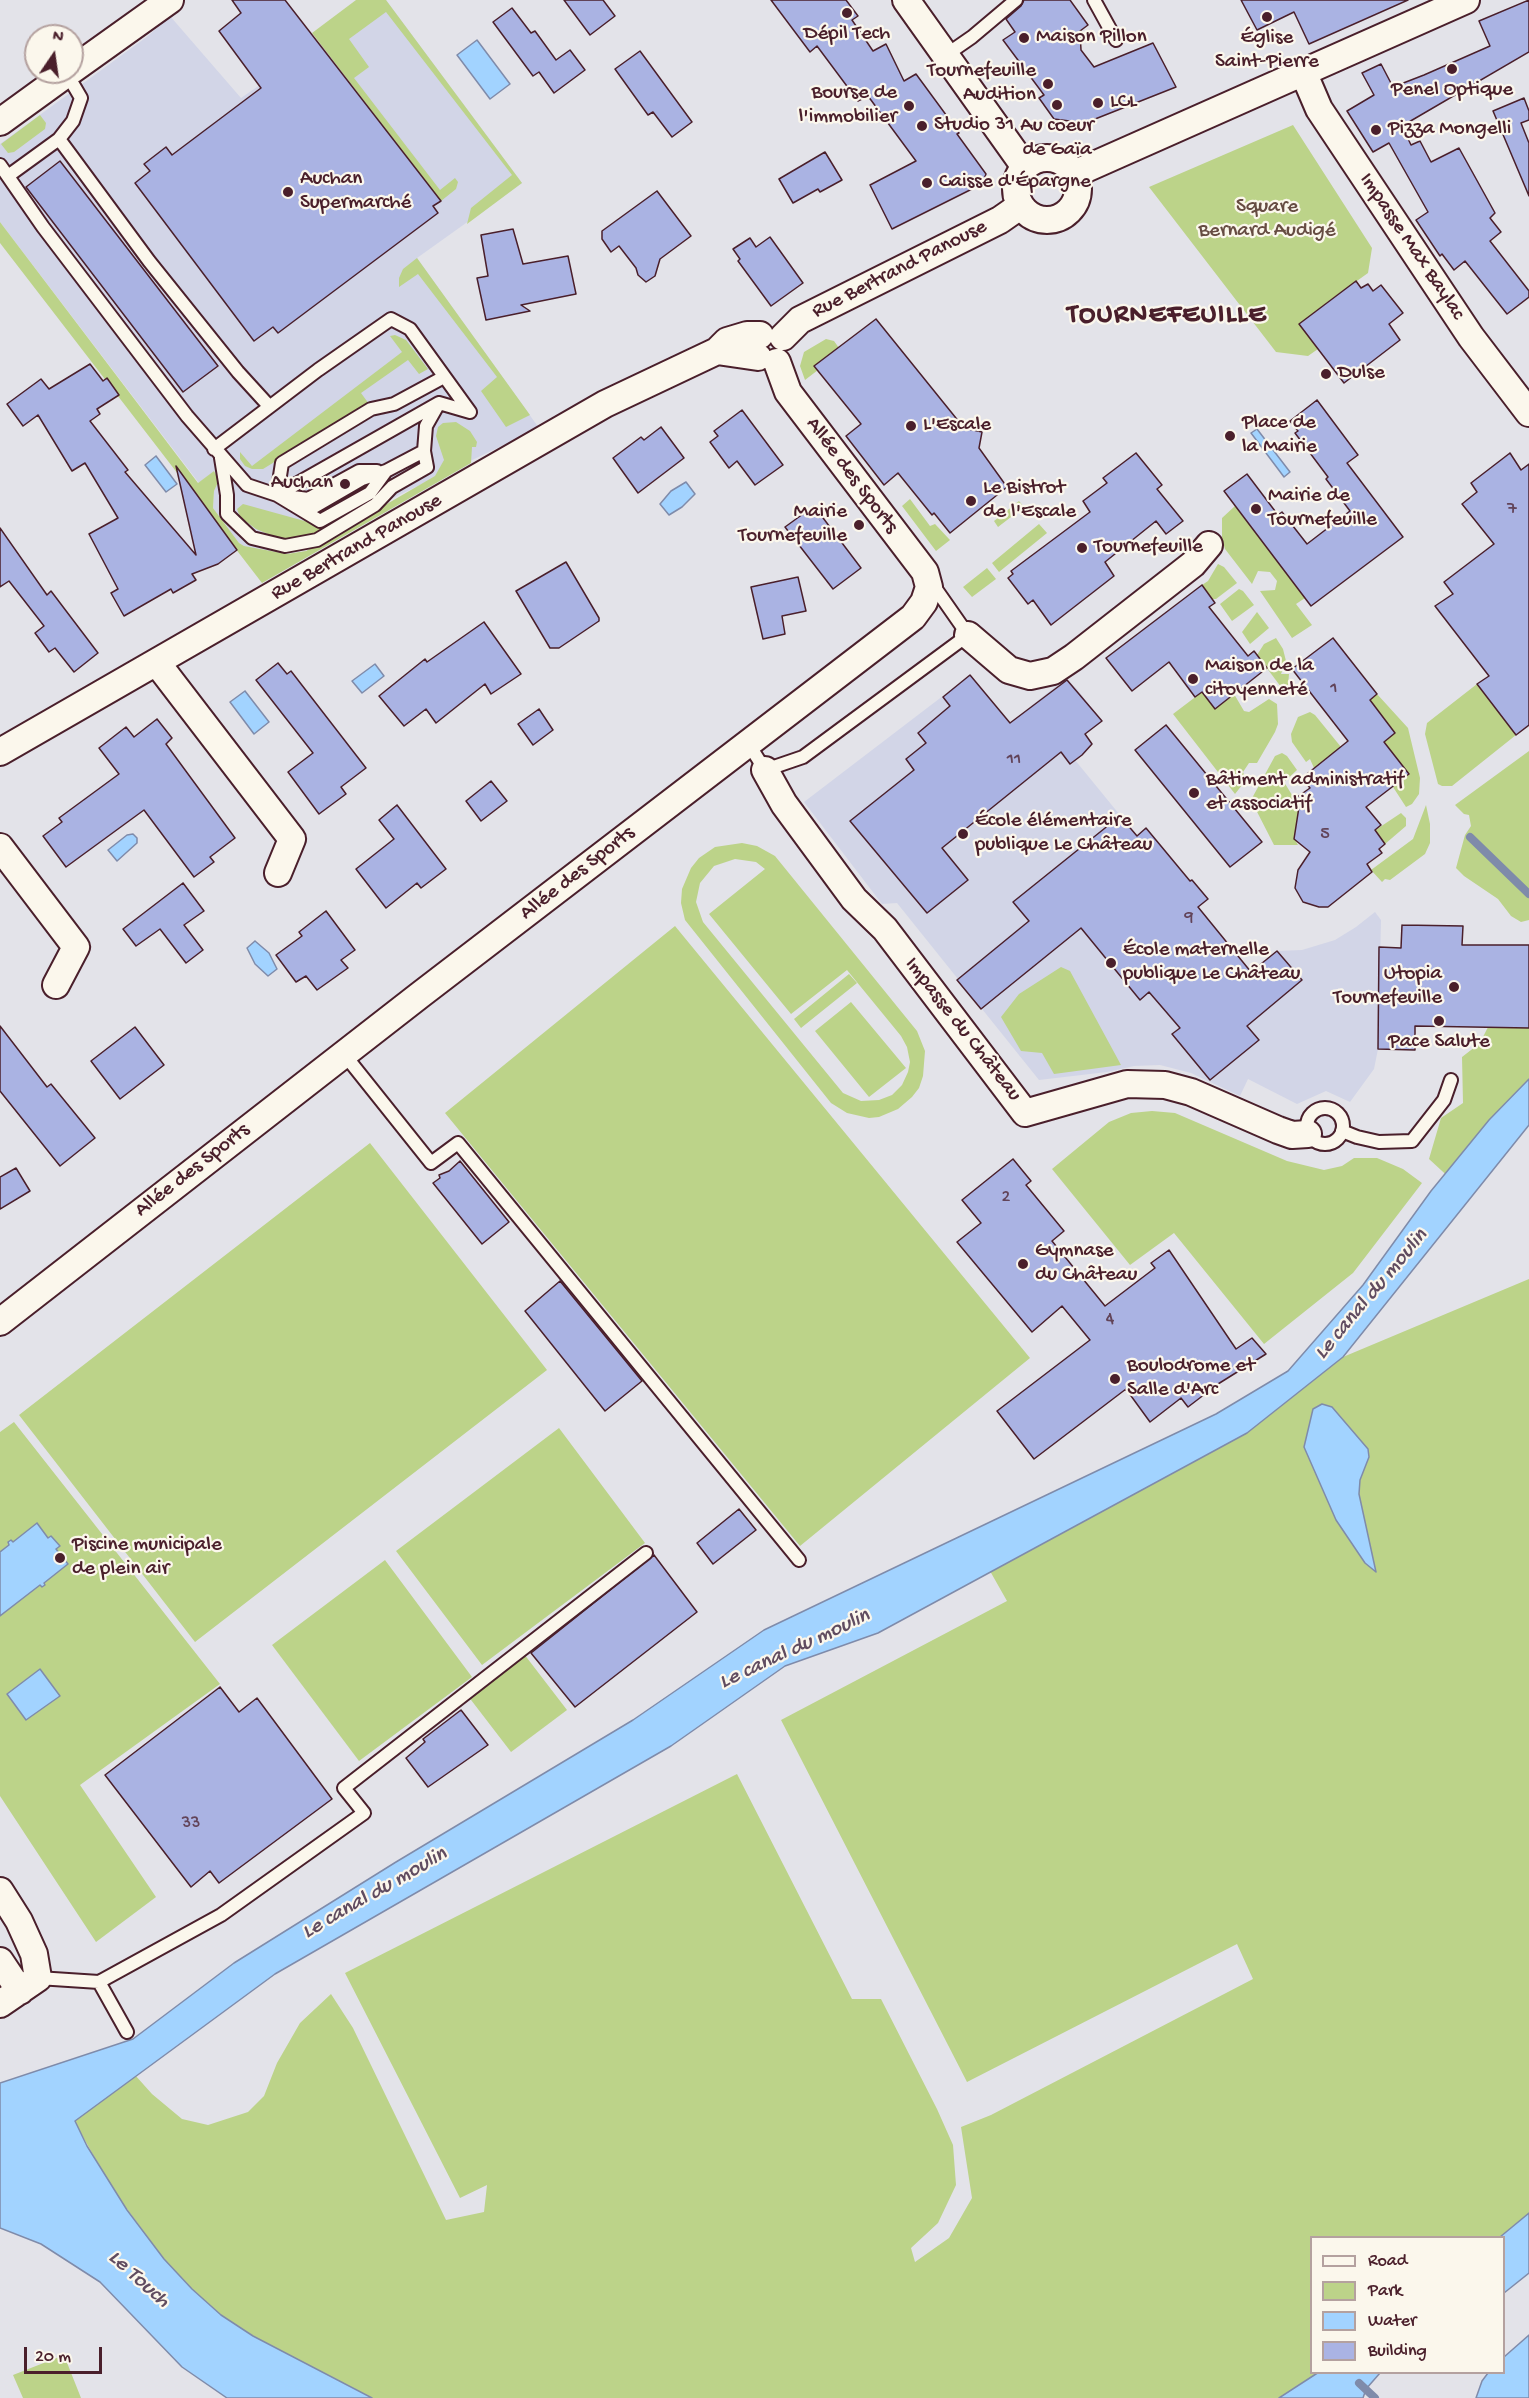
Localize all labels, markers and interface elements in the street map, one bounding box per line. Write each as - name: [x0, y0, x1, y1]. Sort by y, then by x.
- marker: Dépil Tech: [840, 6, 854, 20]
- marker: Église Saint-Pierre: [1260, 10, 1274, 24]
- place label: Dépil Tech: [804, 22, 890, 48]
- north arrow: [24, 24, 84, 84]
- place label: Maison Pillon: [1036, 25, 1147, 51]
- place label: Église Saint-Pierre: [1215, 26, 1319, 76]
- text: N: [50, 27, 65, 48]
- marker: Maison Pillon: [1017, 31, 1031, 45]
- place label: Tournefeuille Audition: [927, 59, 1036, 109]
- marker: Penel Optique: [1445, 62, 1459, 76]
- marker: Tournefeuille Audition: [1041, 77, 1055, 91]
- place label: Penel Optique: [1391, 78, 1513, 104]
- place label: Bourse de l'immobilier: [799, 81, 897, 131]
- place label: LCL: [1110, 90, 1137, 116]
- marker: LCL: [1091, 96, 1105, 110]
- marker: Au coeur de Gaïa: [1050, 98, 1064, 112]
- marker: Bourse de l'immobilier: [902, 99, 916, 113]
- place label: Studio 31: [934, 113, 1014, 139]
- place label: Au coeur de Gaïa: [1020, 114, 1094, 164]
- place label: Pizza Mongelli: [1388, 117, 1511, 143]
- marker: Studio 31: [915, 119, 929, 133]
- marker: Pizza Mongelli: [1369, 123, 1383, 137]
- place label: Auchan Supermarché: [300, 167, 411, 217]
- street label: Impasse Max Baylac: [1353, 169, 1469, 325]
- place label: Caisse d'Épargne: [939, 170, 1091, 196]
- marker: Caisse d'Épargne: [920, 176, 934, 190]
- marker: Auchan Supermarché: [281, 185, 295, 199]
- park label: Square Bernard Audigé: [1198, 195, 1336, 245]
- street label: Rue Bertrand Panouse: [808, 215, 992, 325]
- district label: TOURNEFEUILLE: [1067, 301, 1267, 333]
- place label: Dulse: [1338, 361, 1385, 387]
- marker: Dulse: [1319, 367, 1333, 381]
- place label: Place de la Mairie: [1242, 411, 1317, 461]
- street label: Allée des Sports: [799, 413, 903, 539]
- place label: L'Escale: [923, 413, 991, 439]
- marker: L'Escale: [904, 419, 918, 433]
- marker: Place de la Mairie: [1223, 429, 1237, 443]
- place label: Auchan: [271, 471, 333, 497]
- place label: Le Bistrot de l'Escale: [983, 476, 1076, 526]
- marker: Auchan: [338, 477, 352, 491]
- place label: Mairie de Tournefeuille: [1268, 484, 1377, 534]
- street label: Rue Bertrand Panouse: [267, 489, 447, 607]
- marker: Le Bistrot de l'Escale: [964, 494, 978, 508]
- house number: 7: [1507, 499, 1517, 521]
- place label: Mairie Tournefeuille: [738, 500, 847, 550]
- marker: Mairie de Tournefeuille: [1249, 502, 1263, 516]
- marker: Mairie Tournefeuille: [852, 518, 866, 532]
- place label: Tournefeuille: [1094, 535, 1203, 561]
- marker: Tournefeuille: [1075, 541, 1089, 555]
- place label: Maison de la citoyenneté: [1205, 654, 1314, 704]
- marker: Maison de la citoyenneté: [1186, 672, 1200, 686]
- house number: 1: [1330, 678, 1338, 700]
- house number: 11: [1007, 749, 1021, 771]
- place label: Bâtiment administratif et associatif: [1206, 768, 1404, 818]
- marker: Bâtiment administratif et associatif: [1187, 786, 1201, 800]
- place label: École élémentaire publique Le Château: [975, 809, 1152, 859]
- street label: Allée des Sports: [516, 821, 640, 927]
- house number: 5: [1320, 824, 1330, 846]
- marker: École élémentaire publique Le Château: [956, 827, 970, 841]
- house number: 9: [1184, 907, 1194, 929]
- place label: École maternelle publique Le Château: [1123, 938, 1300, 988]
- street label: Impasse du Château: [898, 953, 1026, 1107]
- marker: École maternelle publique Le Château: [1104, 956, 1118, 970]
- place label: Utopia Tournefeuille: [1333, 962, 1442, 1012]
- marker: Utopia Tournefeuille: [1447, 980, 1461, 994]
- marker: Pace Salute: [1432, 1014, 1446, 1028]
- place label: Pace Salute: [1388, 1030, 1490, 1056]
- street label: Allée des Sports: [131, 1118, 255, 1224]
- house number: 2: [1002, 1187, 1010, 1209]
- water label: Le canal du moulin: [1310, 1224, 1434, 1366]
- place label: Gymnase du Château: [1035, 1239, 1137, 1289]
- marker: Gymnase du Château: [1016, 1257, 1030, 1271]
- house number: 4: [1106, 1309, 1114, 1331]
- place label: Boulodrome et Salle d'Arc: [1127, 1354, 1255, 1404]
- marker: Boulodrome et Salle d'Arc: [1108, 1372, 1122, 1386]
- place label: Piscine municipale de plein air: [72, 1533, 222, 1583]
- marker: Piscine municipale de plein air: [53, 1551, 67, 1565]
- water label: Le canal du moulin: [716, 1604, 874, 1696]
- house number: 33: [182, 1813, 200, 1835]
- water label: Le canal du moulin: [298, 1842, 452, 1946]
- legend: [1310, 2236, 1505, 2374]
- water label: Le Touch: [102, 2245, 174, 2315]
- text: Road: [1368, 2251, 1407, 2272]
- text: Park: [1368, 2281, 1402, 2302]
- text: Water: [1368, 2311, 1416, 2332]
- scale bar: [27, 2335, 105, 2373]
- text: Building: [1368, 2341, 1427, 2362]
- text: 20 m: [35, 2347, 71, 2368]

